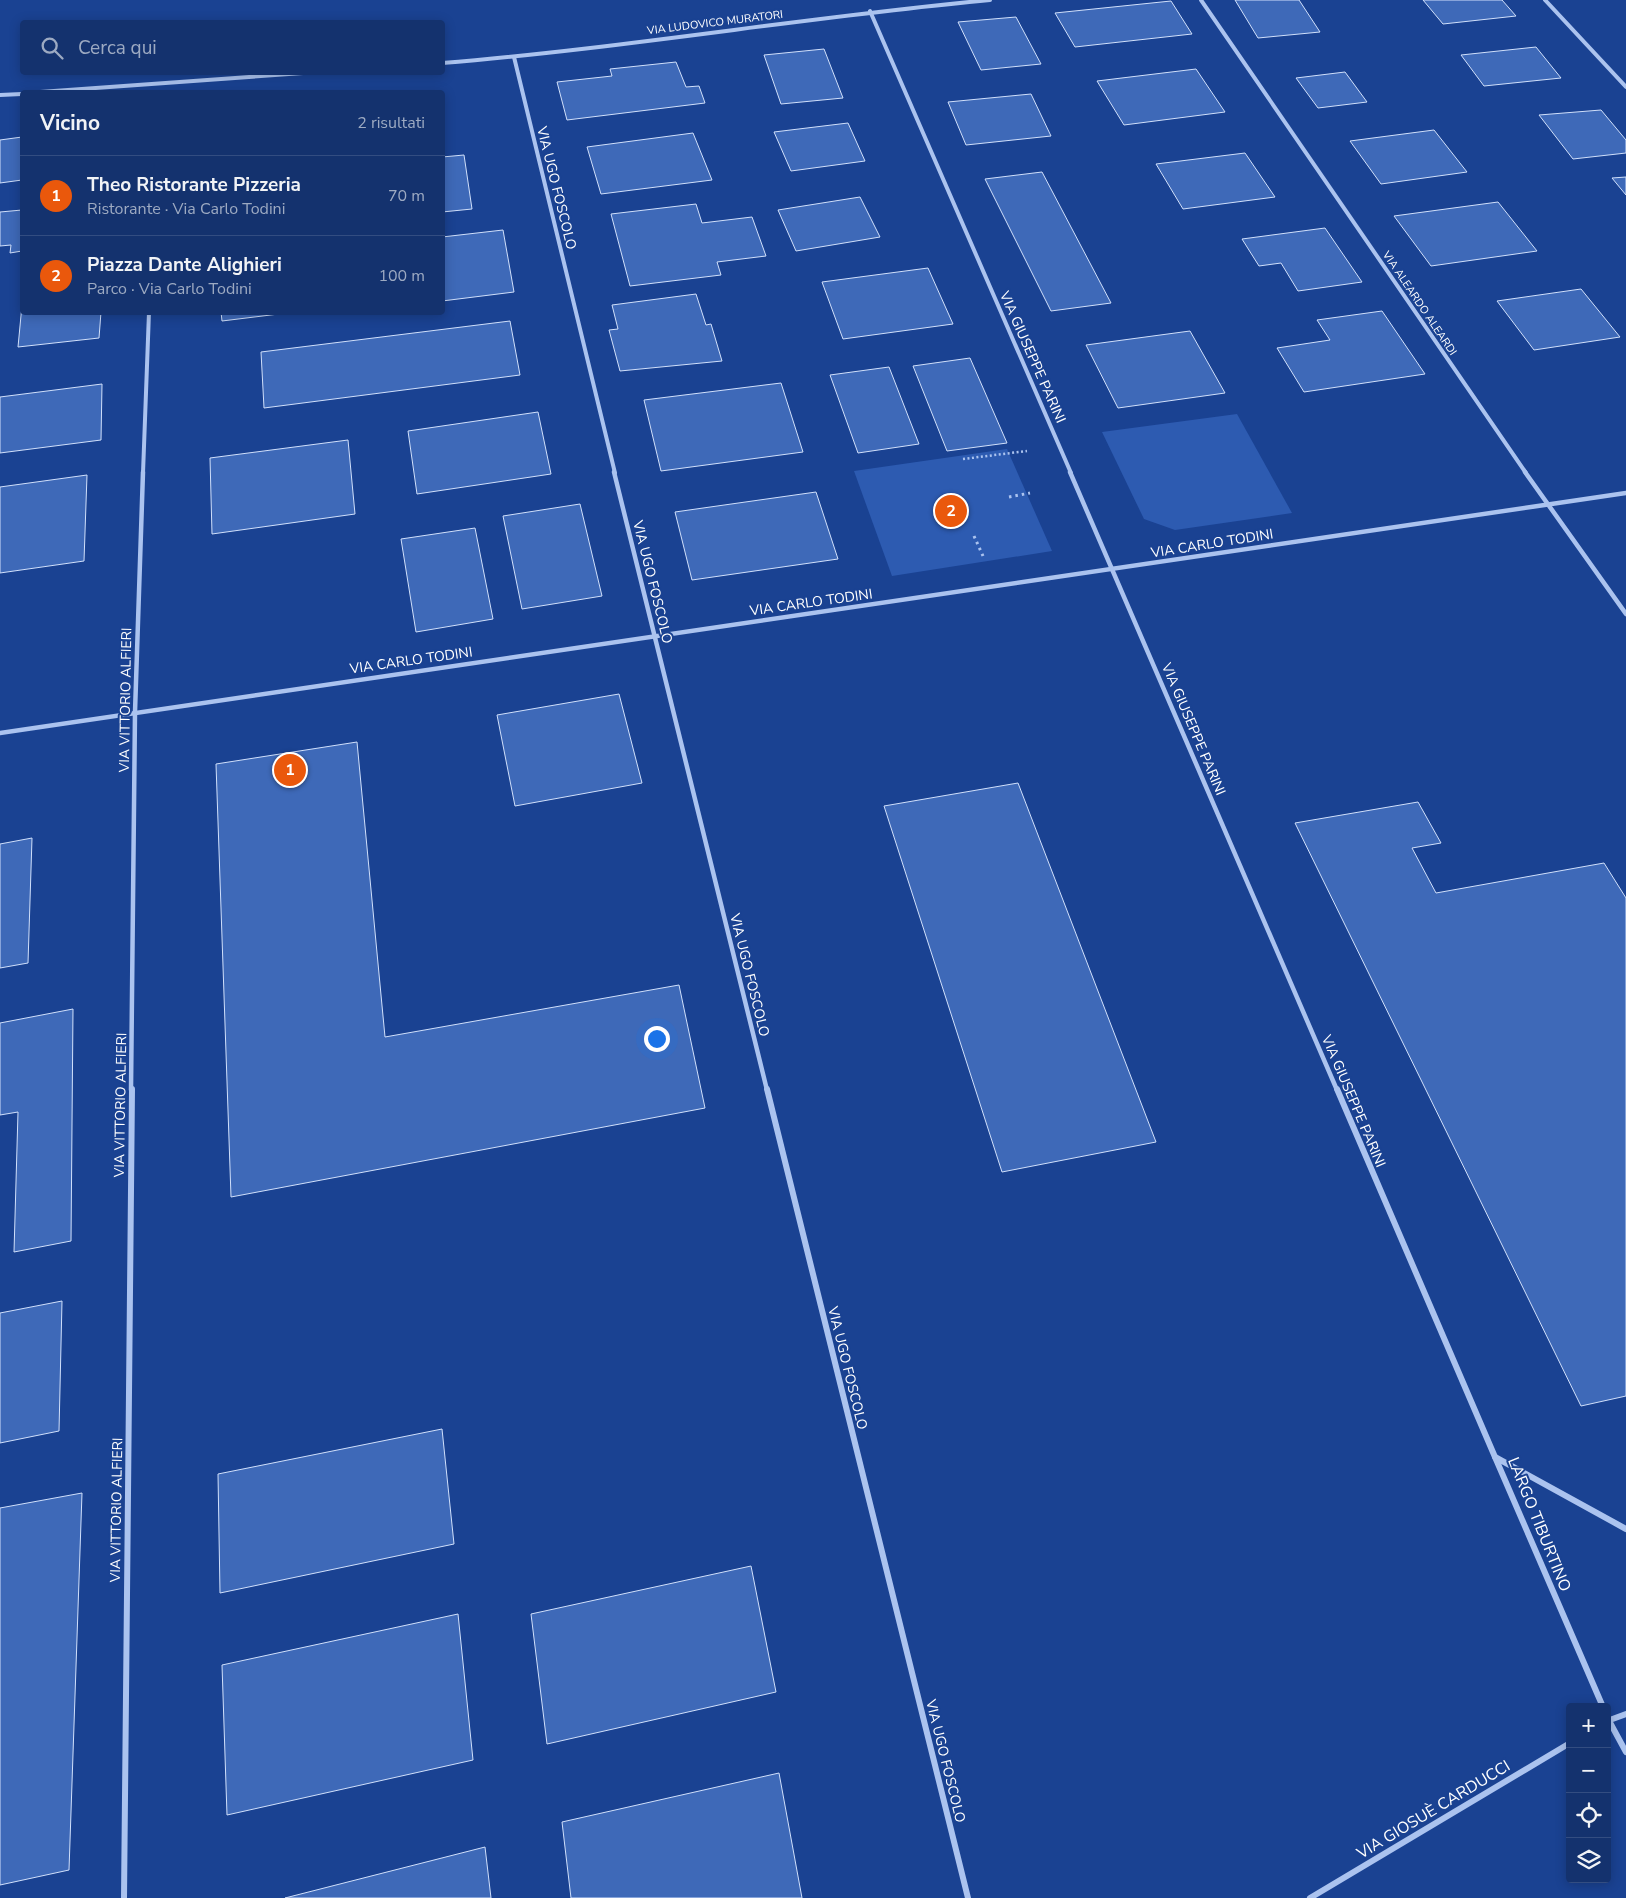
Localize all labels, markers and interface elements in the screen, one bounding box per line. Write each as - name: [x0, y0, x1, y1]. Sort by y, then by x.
- street label: VIA LUDOVICO MURATORI: [645, 7, 784, 38]
- search box: [20, 20, 445, 75]
- icon: search: [38, 34, 66, 62]
- text: Cerca qui: [78, 35, 157, 61]
- text: Vicino: [40, 109, 100, 137]
- text: 2 risultati: [357, 112, 425, 134]
- street label: VIA UGO FOSCOLO: [532, 124, 581, 252]
- text: Theo Ristorante Pizzeria: [87, 172, 301, 198]
- text: 1: [51, 185, 61, 207]
- text: 70 m: [388, 185, 425, 207]
- text: Ristorante · Via Carlo Todini: [87, 198, 285, 220]
- street label: VIA ALEARDO ALEARDI: [1378, 247, 1460, 358]
- text: Piazza Dante Alighieri: [87, 252, 282, 278]
- text: 2: [51, 265, 61, 287]
- text: 100 m: [378, 265, 425, 287]
- text: Parco · Via Carlo Todini: [87, 278, 252, 300]
- street label: VIA GIUSEPPE PARINI: [995, 287, 1070, 426]
- pin: 2: [935, 492, 967, 530]
- street label: VIA UGO FOSCOLO: [628, 518, 677, 646]
- street label: VIA CARLO TODINI: [1149, 524, 1275, 563]
- street label: VIA CARLO TODINI: [748, 584, 874, 621]
- street label: VIA VITTORIO ALFIERI: [115, 627, 136, 774]
- street label: VIA CARLO TODINI: [348, 642, 474, 679]
- street label: VIA GIUSEPPE PARINI: [1157, 659, 1230, 798]
- pin: 1: [274, 751, 306, 789]
- street label: VIA UGO FOSCOLO: [725, 911, 774, 1039]
- your location: [644, 1026, 670, 1052]
- street label: VIA GIUSEPPE PARINI: [1317, 1031, 1390, 1170]
- street label: VIA VITTORIO ALFIERI: [110, 1032, 131, 1179]
- street label: VIA UGO FOSCOLO: [823, 1304, 872, 1432]
- street label: VIA VITTORIO ALFIERI: [106, 1437, 127, 1584]
- street label: LARGO TIBURTINO: [1502, 1454, 1576, 1595]
- street label: VIA UGO FOSCOLO: [921, 1697, 970, 1825]
- map controls: [1566, 1703, 1611, 1883]
- button: +: [1566, 1703, 1611, 1748]
- button: −: [1566, 1748, 1611, 1793]
- street label: VIA GIOSUÈ CARDUCCI: [1352, 1755, 1514, 1865]
- button: locate: [1566, 1793, 1611, 1838]
- button: layers: [1566, 1838, 1611, 1883]

